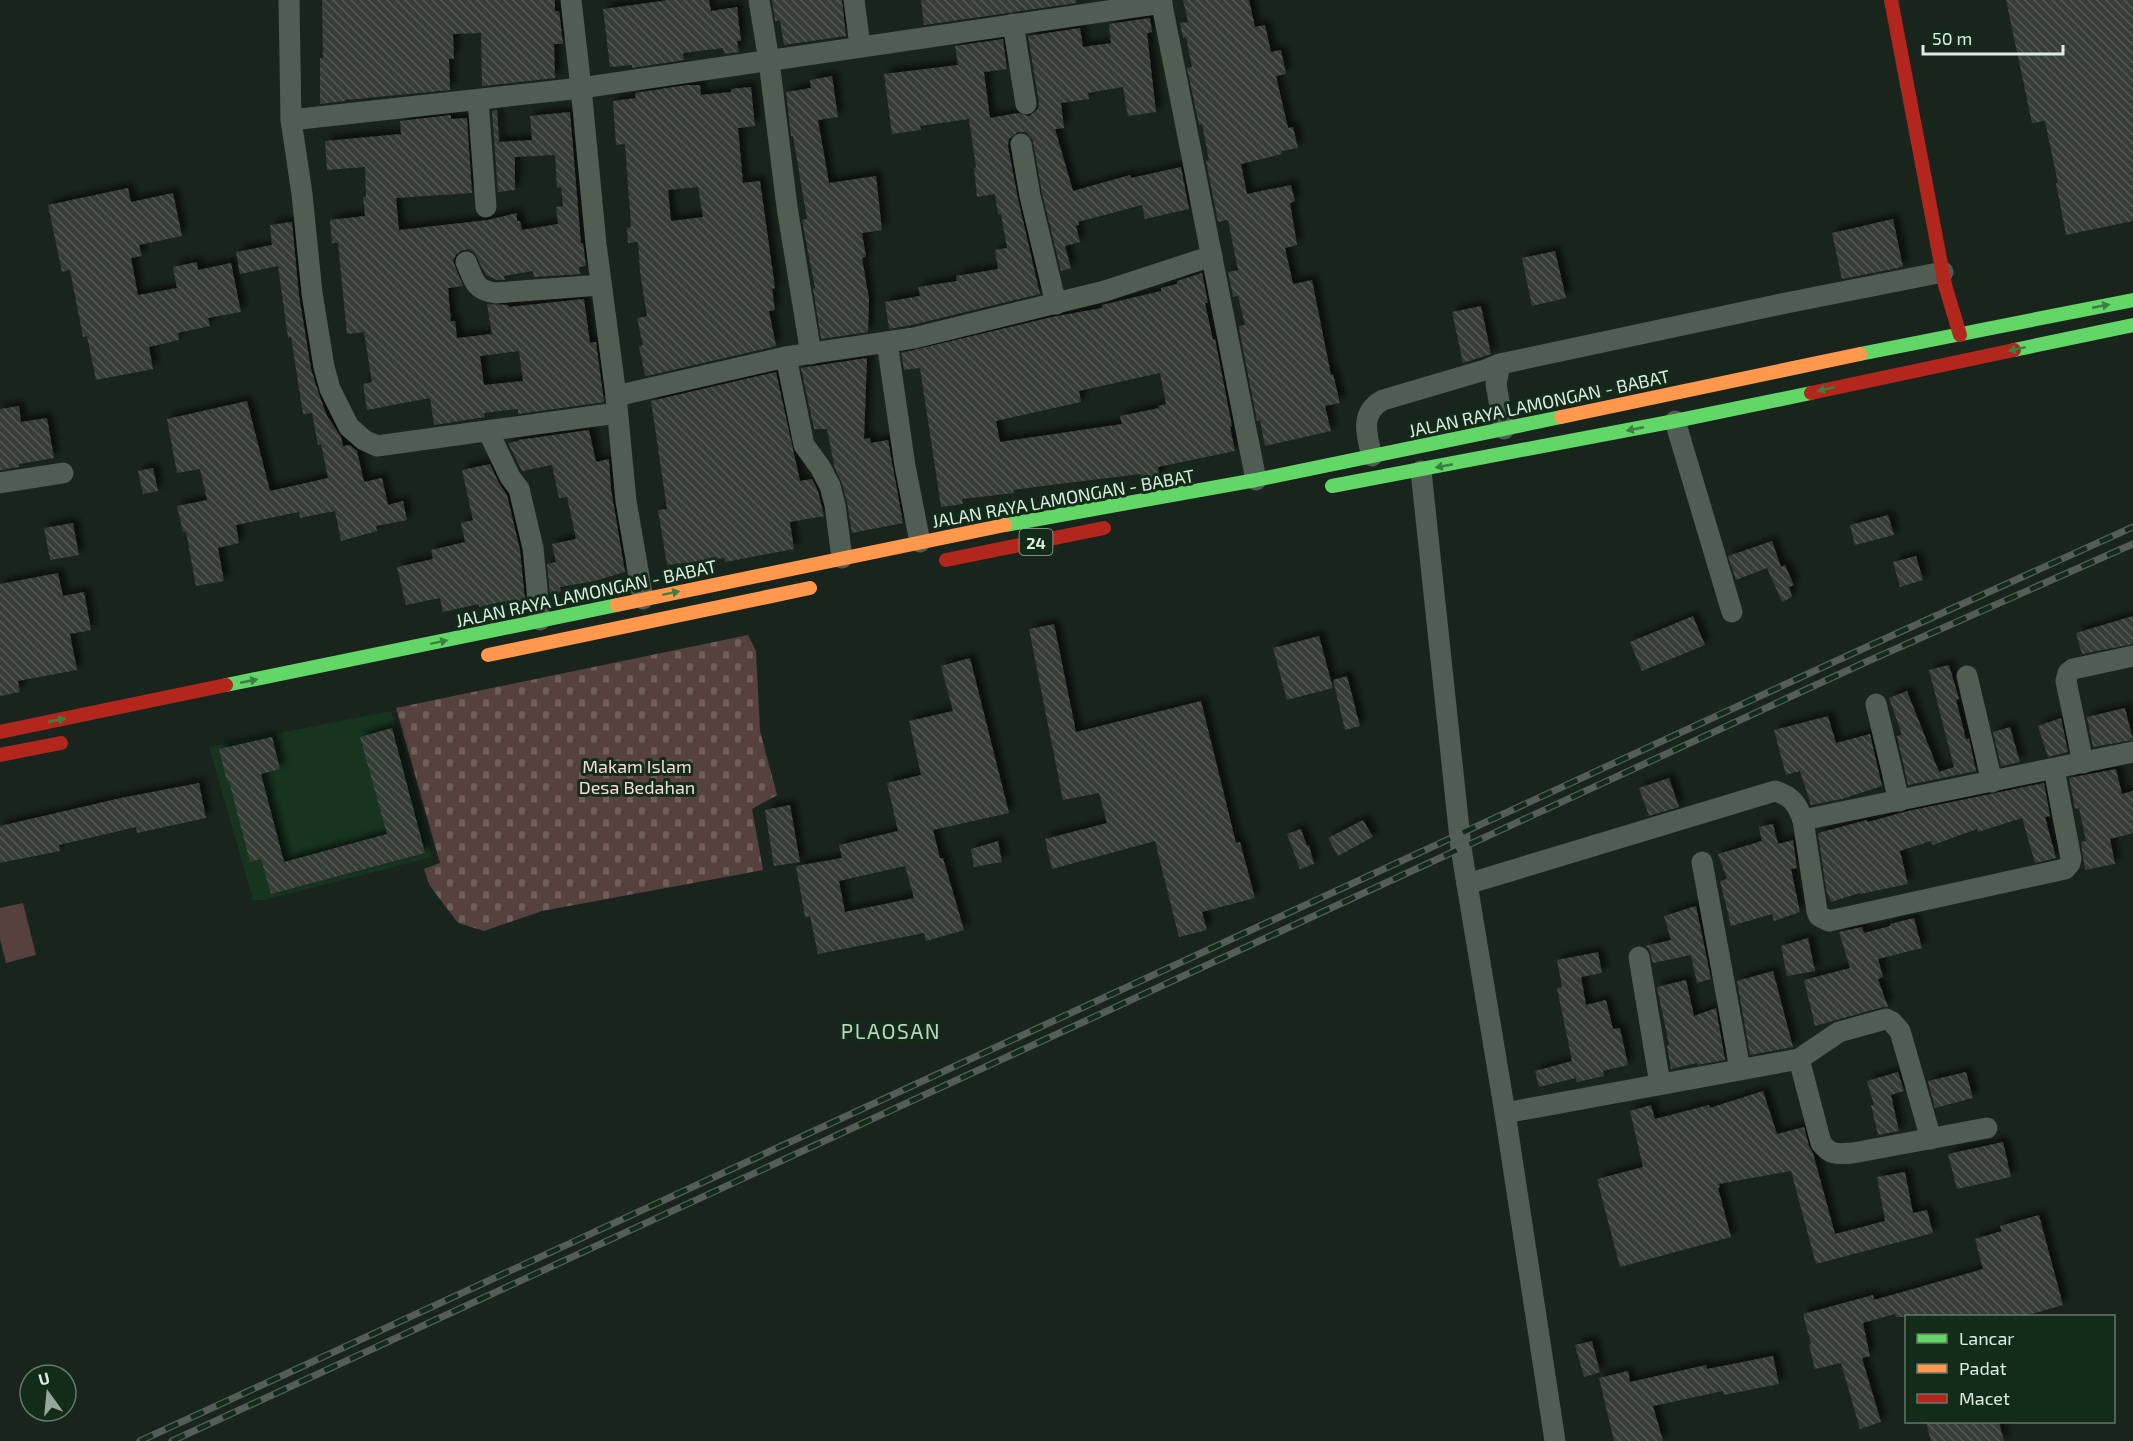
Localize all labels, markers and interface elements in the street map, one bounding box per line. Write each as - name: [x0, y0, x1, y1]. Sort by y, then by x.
- scale bar: [1923, 18, 2062, 56]
- text: 50 m: [1932, 27, 1972, 49]
- one-way arrow: [2091, 301, 2110, 311]
- one-way arrow: [2007, 344, 2026, 354]
- street label: JALAN RAYA LAMONGAN - BABAT: [1407, 364, 1672, 441]
- one-way arrow: [1816, 385, 1835, 394]
- one-way arrow: [1625, 425, 1644, 434]
- one-way arrow: [1434, 462, 1453, 471]
- street label: JALAN RAYA LAMONGAN - BABAT: [930, 464, 1197, 532]
- road number: 24: [1020, 529, 1052, 555]
- street label: JALAN RAYA LAMONGAN - BABAT: [454, 554, 719, 631]
- one-way arrow: [662, 588, 681, 597]
- one-way arrow: [430, 637, 449, 646]
- one-way arrow: [239, 676, 258, 686]
- one-way arrow: [48, 715, 67, 724]
- park label: Makam Islam Desa Bedahan: [579, 755, 695, 798]
- district label: PLAOSAN: [841, 1018, 941, 1043]
- legend: [1905, 1315, 2115, 1423]
- text: Lancar: [1959, 1327, 2015, 1349]
- text: Padat: [1959, 1357, 2007, 1379]
- north arrow: [18, 1363, 78, 1423]
- text: U: [36, 1367, 52, 1389]
- text: Macet: [1959, 1387, 2010, 1409]

